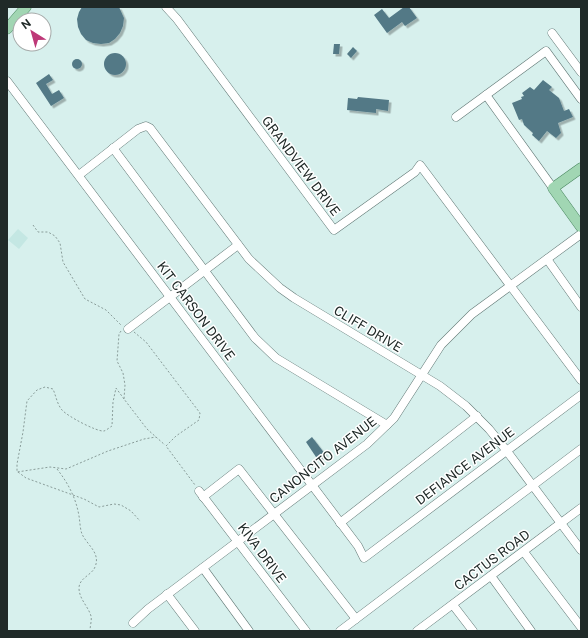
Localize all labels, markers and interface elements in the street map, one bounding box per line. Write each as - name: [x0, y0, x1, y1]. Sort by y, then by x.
- north arrow: [12, 12, 52, 52]
- text: N: [19, 17, 33, 31]
- street label: GRANDVIEW DRIVE: [259, 113, 343, 219]
- street label: KIT CARSON DRIVE: [154, 259, 238, 363]
- street label: CLIFF DRIVE: [331, 303, 405, 355]
- street label: CANONCITO AVENUE: [267, 414, 379, 506]
- street label: DEFIANCE AVENUE: [413, 424, 517, 508]
- street label: KIVA DRIVE: [235, 520, 289, 586]
- street label: CACTUS ROAD: [451, 527, 533, 593]

